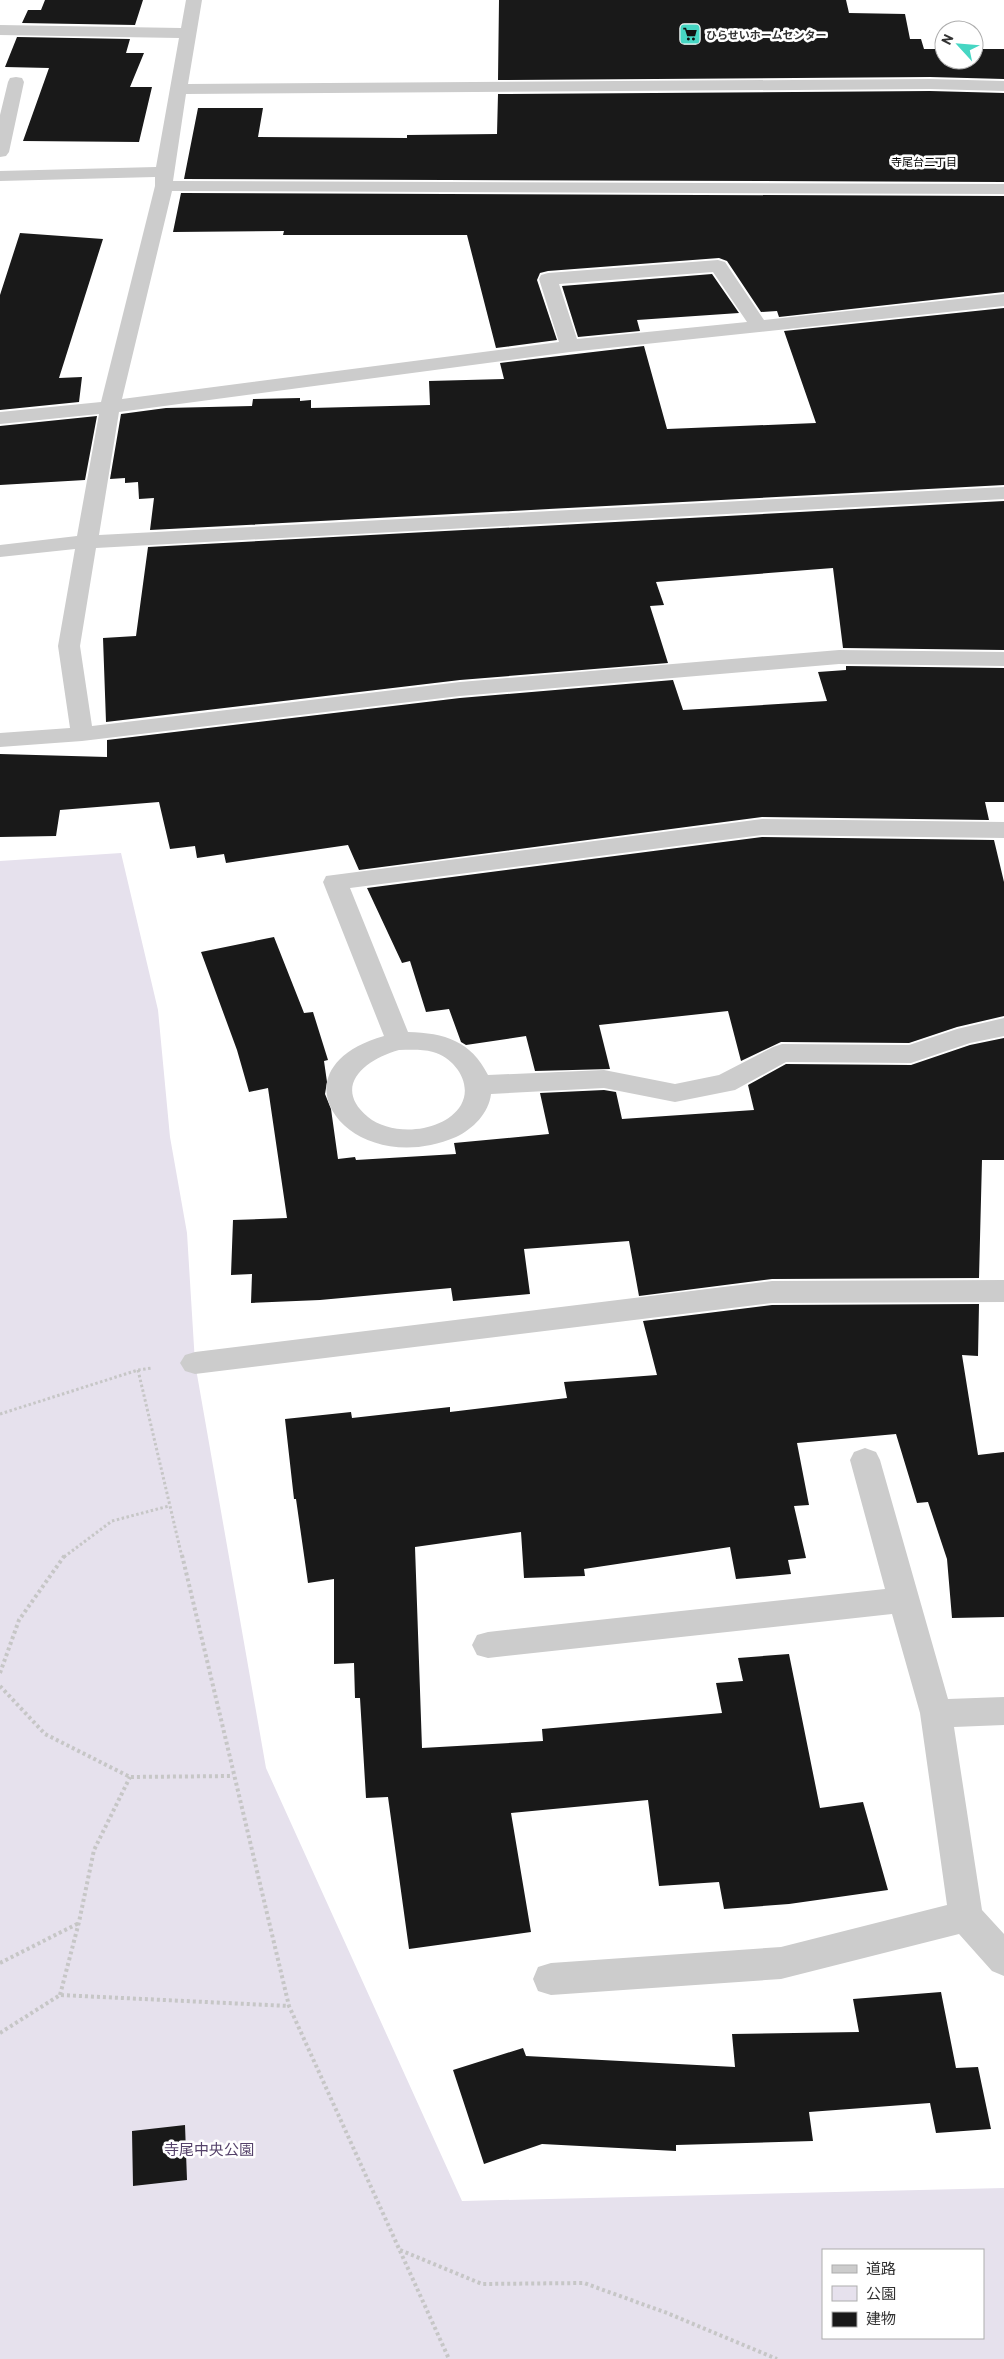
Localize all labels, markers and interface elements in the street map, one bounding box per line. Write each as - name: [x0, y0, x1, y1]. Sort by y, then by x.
- north arrow: [934, 20, 984, 70]
- supermarket icon: ひらせいホームセンター: [678, 22, 702, 46]
- place label: ひらせいホームセンター: [706, 28, 826, 41]
- text: N: [937, 31, 957, 47]
- district label: 寺尾台二丁目: [891, 155, 957, 168]
- park label: 寺尾中央公園: [164, 2140, 254, 2158]
- legend: [822, 2249, 984, 2339]
- text: 道路: [866, 2259, 896, 2277]
- text: 公園: [866, 2284, 896, 2302]
- text: 建物: [866, 2309, 896, 2327]

